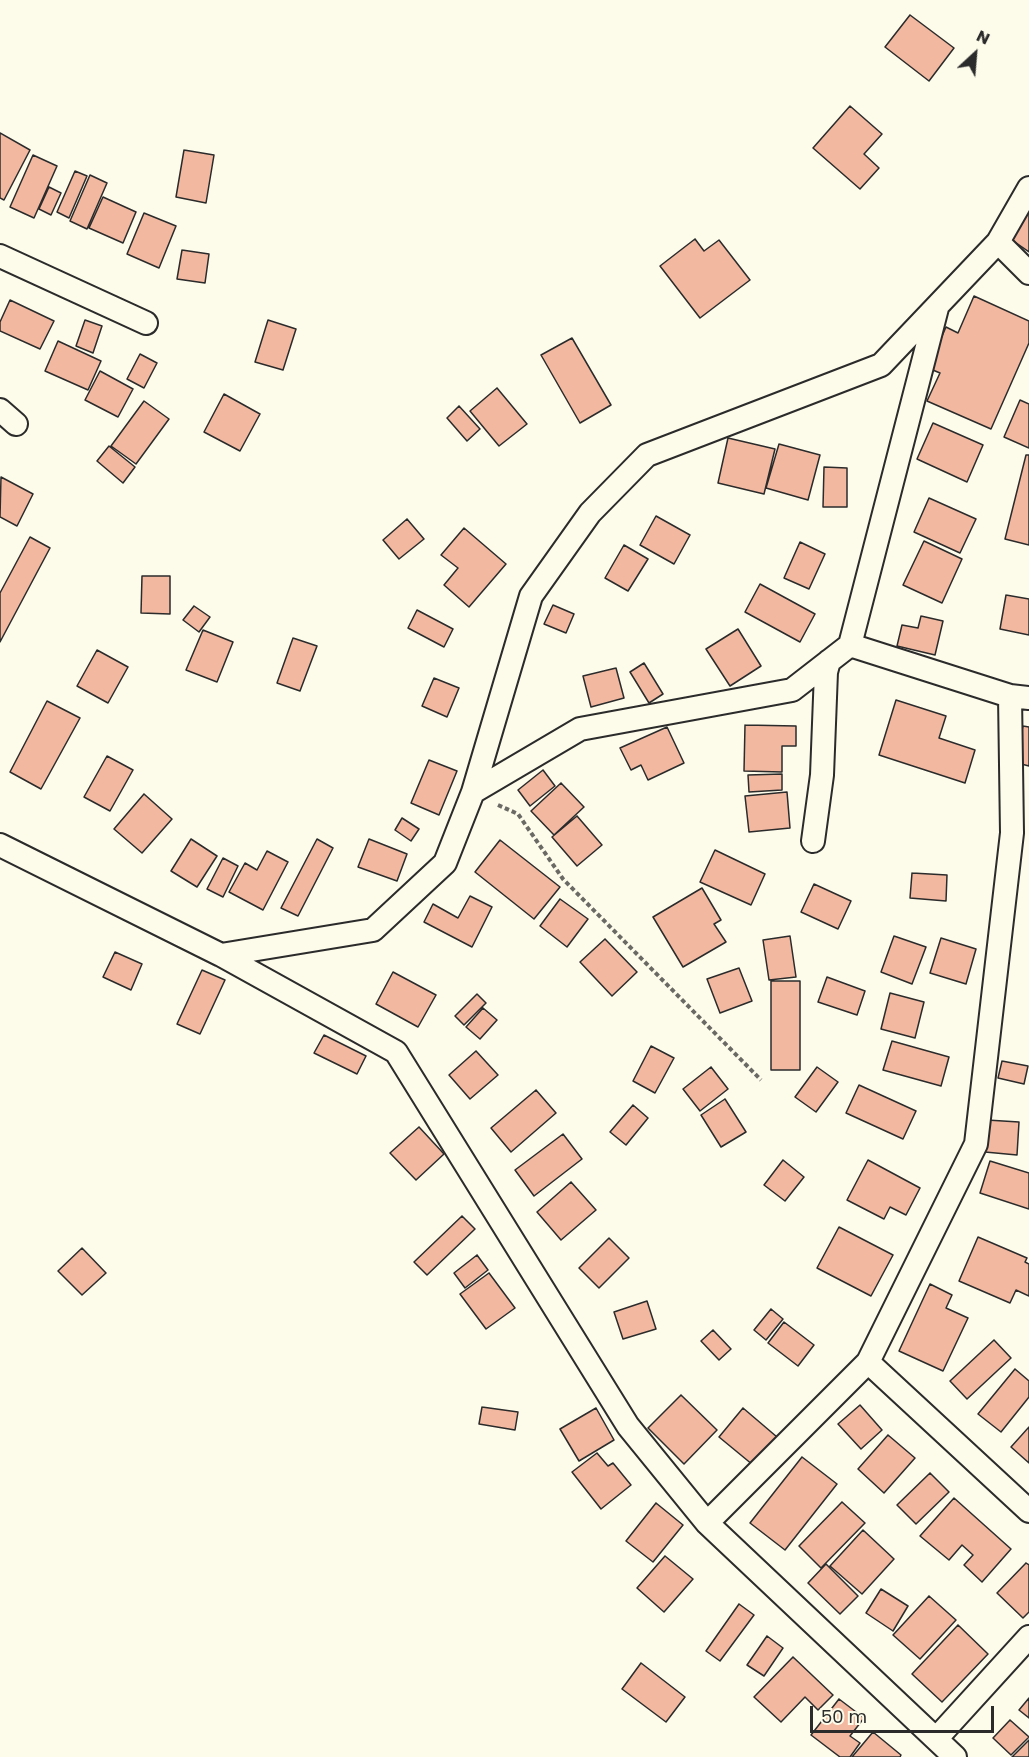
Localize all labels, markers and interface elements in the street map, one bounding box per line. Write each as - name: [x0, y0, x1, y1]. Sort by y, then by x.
- north arrow: [945, 24, 1005, 84]
- text: N: [973, 24, 994, 50]
- scale bar: [813, 1694, 998, 1732]
- text: 50 m: [821, 1704, 867, 1729]

